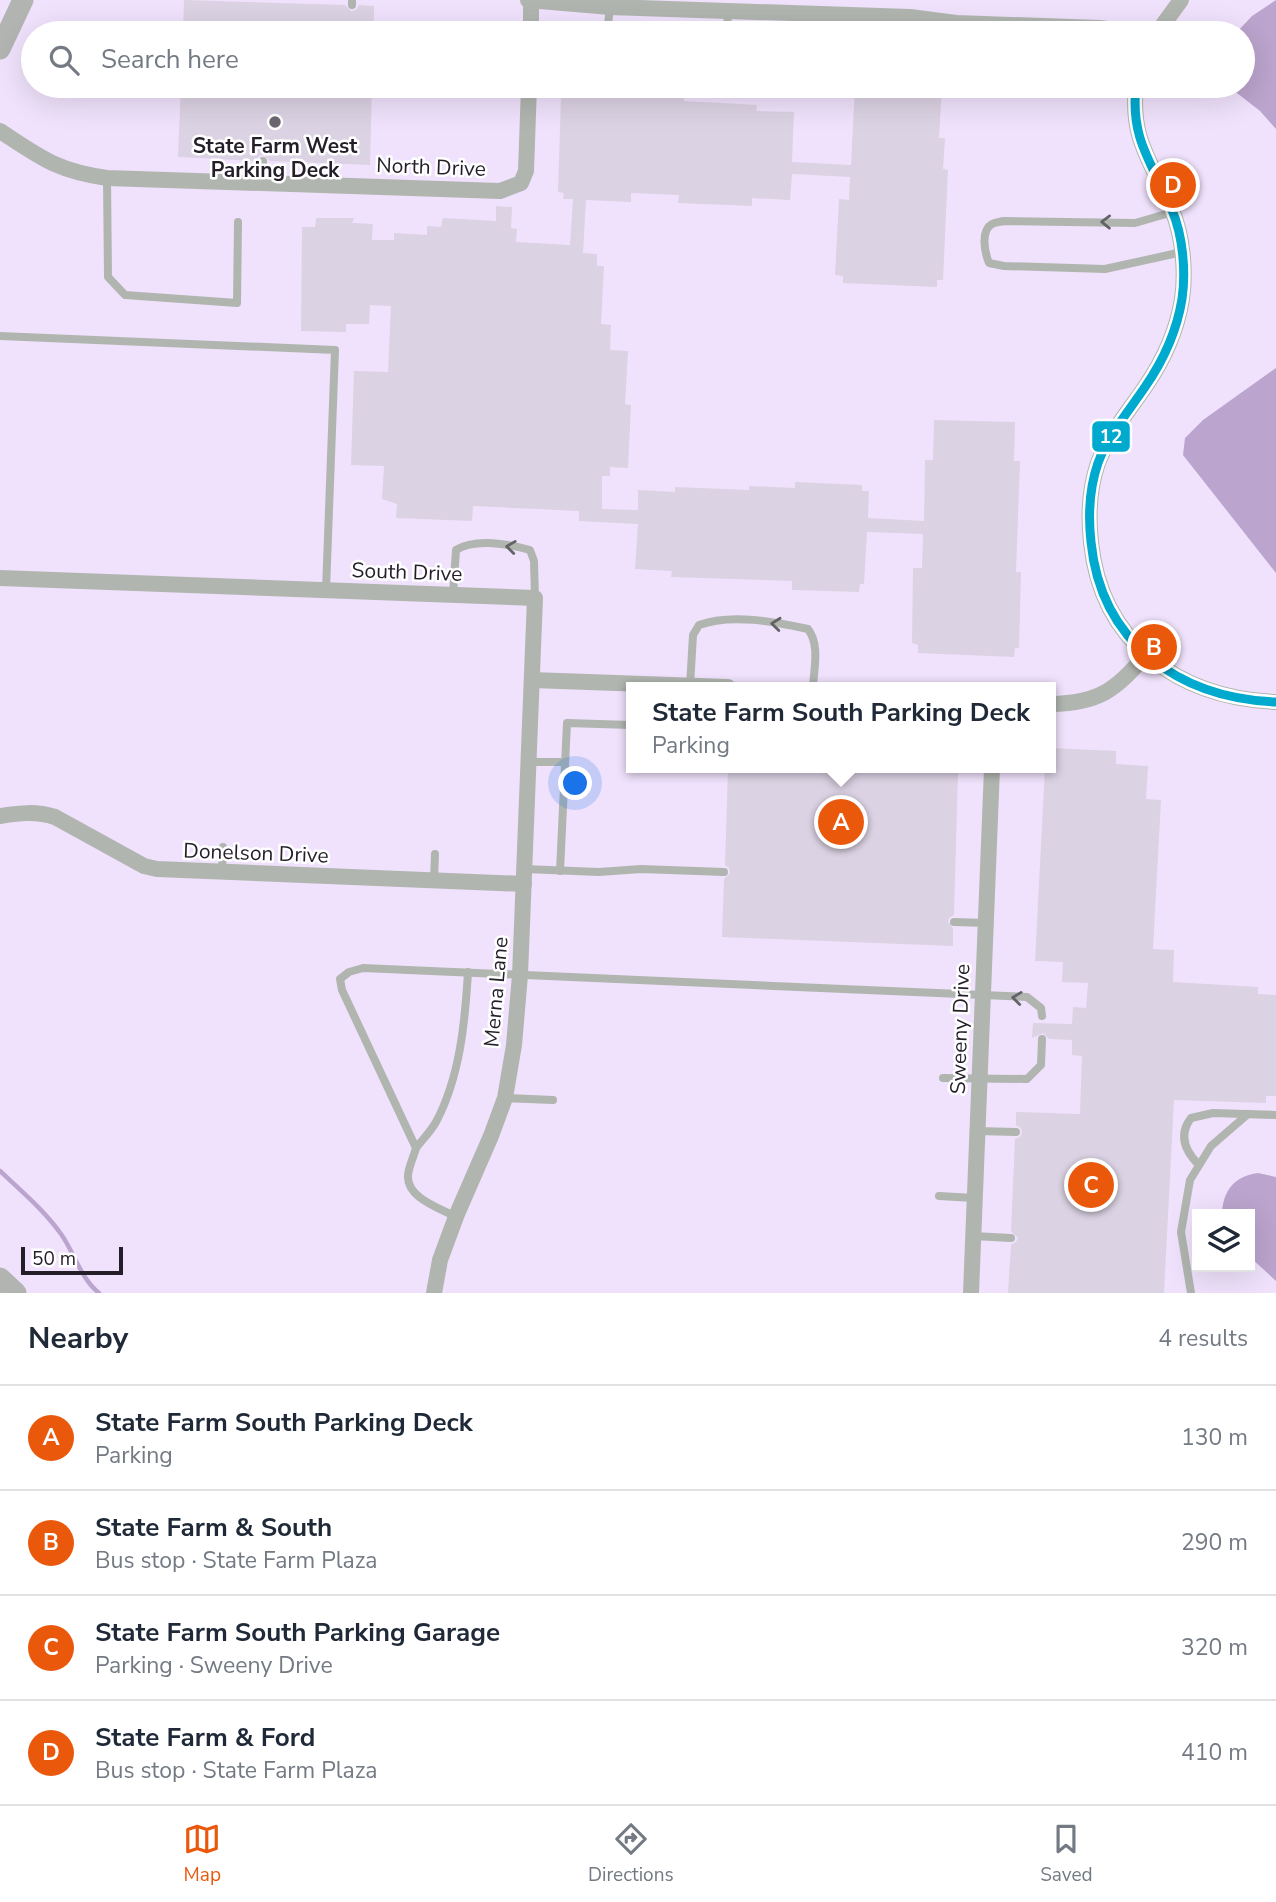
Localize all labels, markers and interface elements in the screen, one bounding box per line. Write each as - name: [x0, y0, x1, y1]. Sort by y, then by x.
- search box: [21, 21, 1255, 98]
- icon: search: [45, 41, 83, 79]
- text: Search here: [101, 42, 239, 77]
- marker: State Farm West Parking Deck: [267, 114, 283, 130]
- place label: State Farm West Parking Deck: [193, 132, 358, 184]
- street label: North Drive: [376, 151, 486, 183]
- pin: D: [1150, 159, 1196, 211]
- one-way arrow: [1100, 214, 1111, 230]
- line badge: 12: [1091, 420, 1131, 453]
- text: 12: [1100, 424, 1122, 450]
- one-way arrow: [505, 539, 517, 554]
- street label: South Drive: [351, 556, 463, 588]
- one-way arrow: [770, 617, 781, 632]
- pin: B: [1131, 621, 1177, 673]
- popup: [626, 682, 1056, 773]
- text: State Farm South Parking Deck: [652, 695, 1030, 730]
- text: Parking: [652, 730, 730, 761]
- your location: [558, 766, 592, 800]
- pin: A: [818, 796, 864, 848]
- street label: Donelson Drive: [183, 836, 329, 870]
- street label: Merna Lane: [477, 936, 515, 1048]
- street label: Sweeny Drive: [944, 963, 976, 1095]
- one-way arrow: [1011, 990, 1023, 1005]
- pin: C: [1068, 1159, 1114, 1211]
- map controls: [1192, 1209, 1255, 1272]
- button: layers: [1192, 1209, 1255, 1272]
- scale bar: [21, 1244, 122, 1276]
- text: 50 m: [32, 1246, 76, 1272]
- text: Nearby: [28, 1318, 128, 1359]
- text: 4 results: [1158, 1323, 1248, 1354]
- text: State Farm South Parking Deck: [95, 1405, 473, 1440]
- text: A: [42, 1422, 60, 1453]
- text: 130 m: [1181, 1422, 1248, 1453]
- text: Parking: [95, 1440, 173, 1471]
- text: State Farm & South: [95, 1510, 332, 1545]
- text: B: [43, 1527, 59, 1558]
- text: 290 m: [1181, 1527, 1248, 1558]
- text: Bus stop · State Farm Plaza: [95, 1545, 377, 1576]
- text: State Farm South Parking Garage: [95, 1615, 500, 1650]
- text: C: [43, 1632, 59, 1663]
- text: 320 m: [1181, 1632, 1248, 1663]
- text: Parking · Sweeny Drive: [95, 1650, 333, 1681]
- text: State Farm & Ford: [95, 1720, 315, 1755]
- text: D: [42, 1737, 60, 1768]
- text: 410 m: [1181, 1737, 1248, 1768]
- text: Bus stop · State Farm Plaza: [95, 1755, 377, 1786]
- tab: Map: [183, 1820, 221, 1888]
- tab: Directions: [588, 1820, 674, 1888]
- tab: Saved: [1040, 1820, 1093, 1888]

